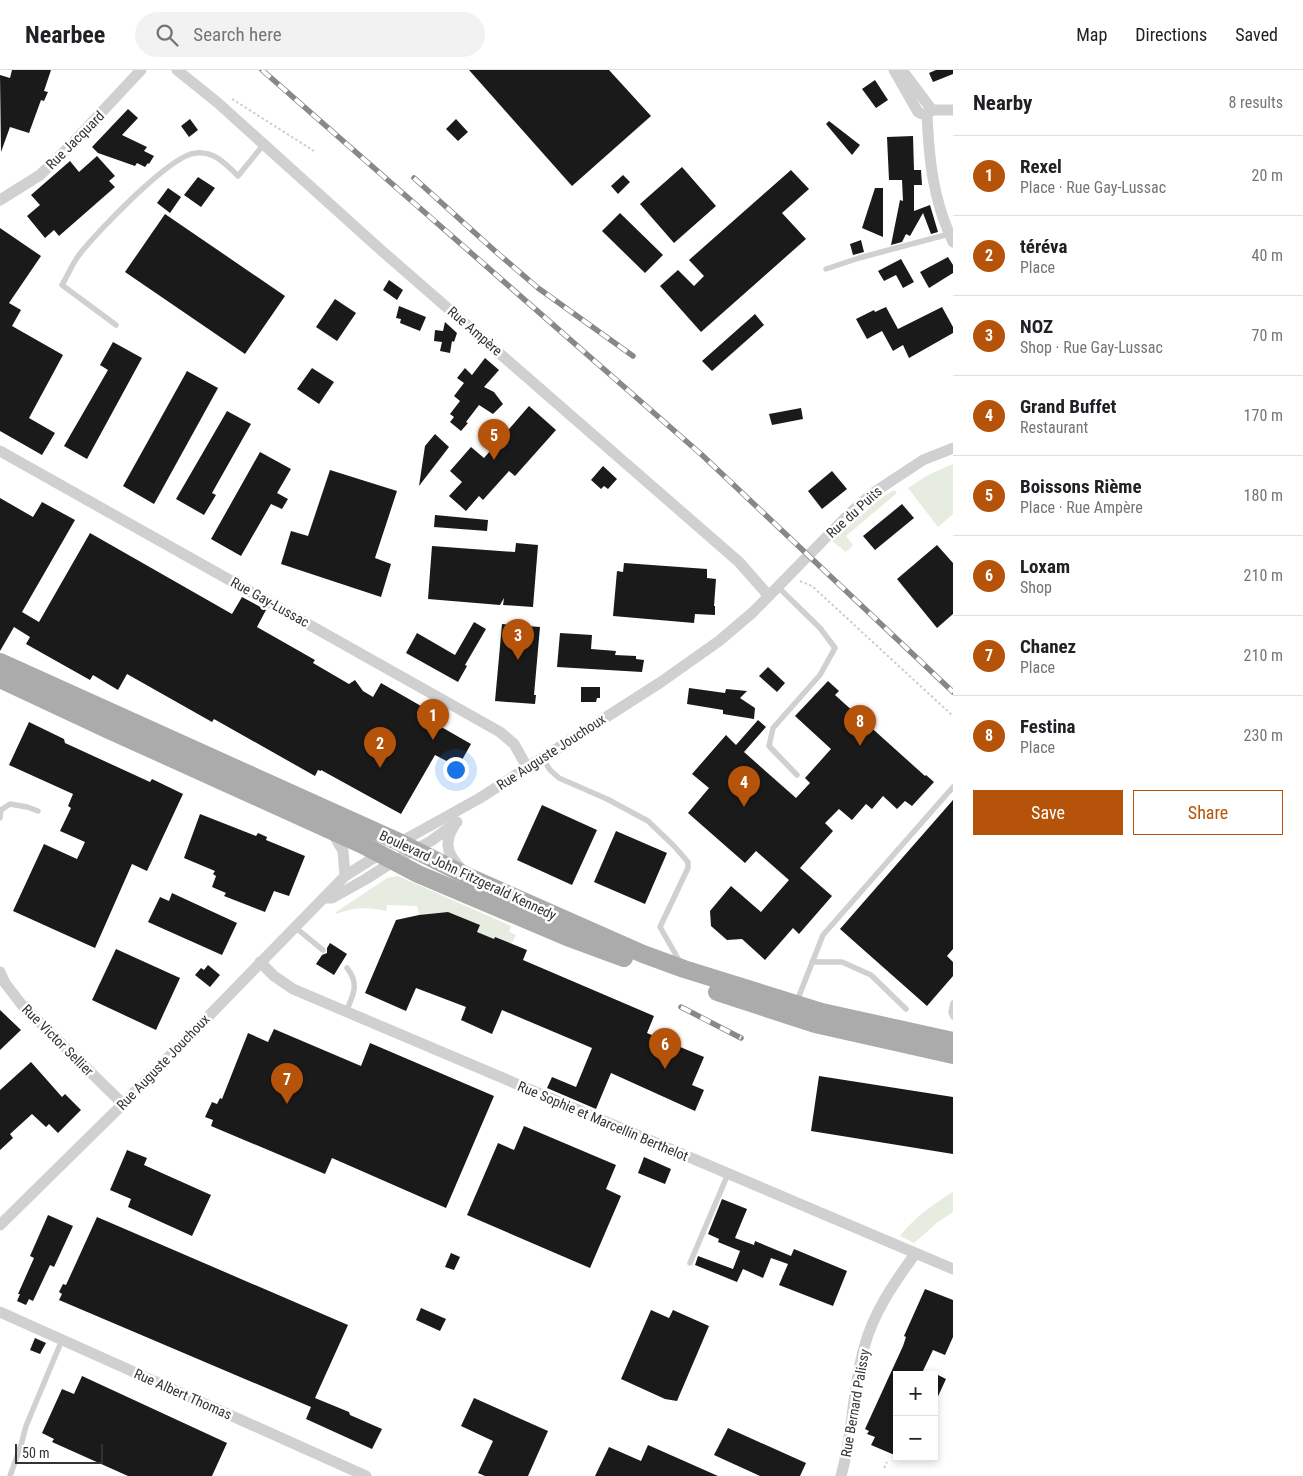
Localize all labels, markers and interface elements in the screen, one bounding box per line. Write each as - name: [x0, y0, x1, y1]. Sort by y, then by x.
- search box: [135, 12, 485, 57]
- text: Nearbee: [25, 21, 105, 49]
- icon: search: [153, 21, 181, 49]
- text: Search here: [193, 23, 282, 46]
- text: Map: [1076, 24, 1107, 45]
- text: Directions: [1135, 24, 1207, 45]
- text: Saved: [1235, 24, 1278, 45]
- text: Nearby: [973, 91, 1032, 115]
- text: 8 results: [1228, 93, 1283, 112]
- street label: Rue Jacquard: [43, 108, 107, 172]
- text: Rexel: [1020, 155, 1062, 178]
- text: 1: [985, 166, 993, 185]
- text: 20 m: [1251, 166, 1283, 185]
- text: Place · Rue Gay-Lussac: [1020, 178, 1166, 197]
- text: téréva: [1020, 235, 1067, 258]
- text: 2: [985, 246, 993, 265]
- text: 40 m: [1251, 246, 1283, 265]
- text: Place: [1020, 258, 1055, 277]
- street label: Rue Ampère: [445, 303, 506, 359]
- text: NOZ: [1020, 315, 1053, 338]
- text: 3: [985, 326, 993, 345]
- text: 70 m: [1251, 326, 1283, 345]
- text: Shop · Rue Gay-Lussac: [1020, 338, 1163, 357]
- text: Grand Buffet: [1020, 395, 1116, 418]
- text: 4: [985, 406, 993, 425]
- text: 170 m: [1244, 406, 1283, 425]
- text: Restaurant: [1020, 418, 1088, 437]
- pin: 5: [478, 419, 510, 460]
- text: Boissons Rième: [1020, 475, 1142, 498]
- street label: Rue du Puits: [823, 483, 885, 541]
- text: 5: [985, 486, 993, 505]
- text: 180 m: [1244, 486, 1283, 505]
- text: Place · Rue Ampère: [1020, 498, 1143, 517]
- text: Loxam: [1020, 555, 1070, 578]
- text: 6: [985, 566, 993, 585]
- text: 210 m: [1244, 566, 1283, 585]
- street label: Rue Gay-Lussac: [228, 574, 312, 630]
- text: Shop: [1020, 578, 1052, 597]
- pin: 3: [502, 619, 534, 660]
- text: Chanez: [1020, 635, 1076, 658]
- text: 7: [985, 646, 993, 665]
- text: 210 m: [1244, 646, 1283, 665]
- text: Place: [1020, 658, 1055, 677]
- pin: 1: [417, 699, 449, 740]
- pin: 8: [844, 705, 876, 746]
- street label: Rue Auguste Jouchoux: [494, 711, 608, 793]
- text: Festina: [1020, 715, 1076, 738]
- text: 8: [985, 726, 993, 745]
- text: 230 m: [1244, 726, 1283, 745]
- pin: 2: [364, 727, 396, 768]
- text: Place: [1020, 738, 1055, 757]
- your location: [443, 757, 469, 783]
- pin: 4: [728, 766, 760, 807]
- button: Save: [973, 790, 1123, 835]
- button: Share: [1133, 790, 1283, 835]
- street label: Boulevard John Fitzgerald Kennedy: [377, 827, 559, 923]
- street label: Rue Victor Sellier: [19, 1001, 97, 1079]
- street label: Rue Auguste Jouchoux: [113, 1011, 213, 1113]
- pin: 6: [649, 1028, 681, 1069]
- pin: 7: [271, 1063, 303, 1104]
- street label: Rue Sophie et Marcellin Berthelot: [515, 1078, 691, 1164]
- street label: Rue Bernard Palissy: [838, 1347, 872, 1458]
- street label: Rue Albert Thomas: [132, 1365, 234, 1423]
- map controls: [893, 1371, 938, 1461]
- button: +: [893, 1371, 938, 1416]
- button: −: [893, 1416, 938, 1461]
- scale bar: [15, 1441, 102, 1464]
- text: 50 m: [22, 1445, 50, 1461]

